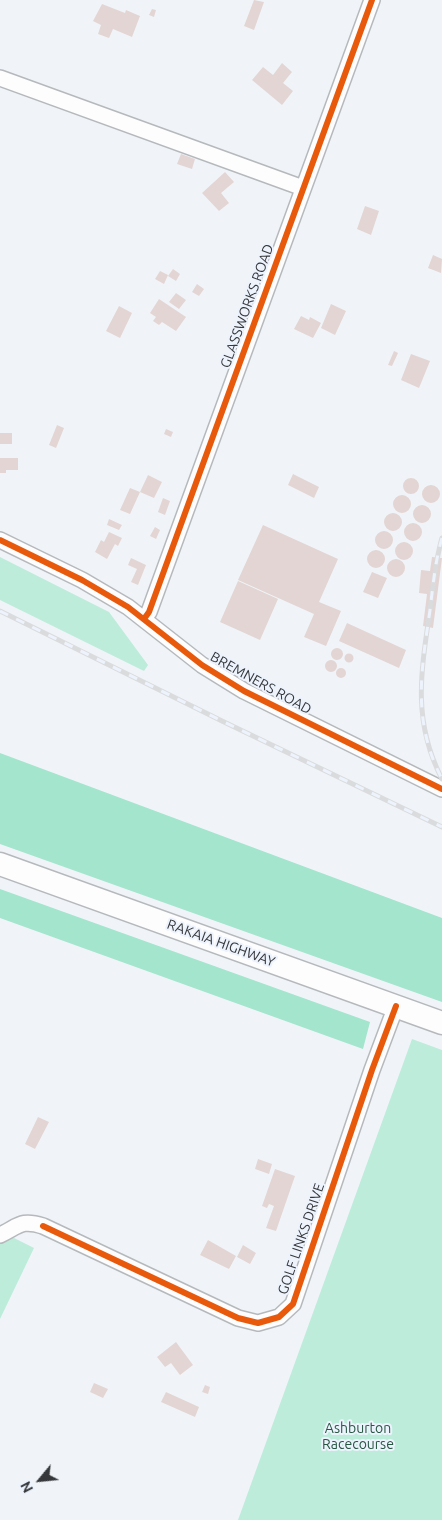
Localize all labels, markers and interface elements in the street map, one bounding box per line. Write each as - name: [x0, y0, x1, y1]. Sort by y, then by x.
- street label: GLASSWORKS ROAD: [217, 242, 277, 370]
- street label: BREMNERS ROAD: [207, 648, 315, 718]
- street label: RAKAIA HIGHWAY: [165, 916, 277, 970]
- street label: GOLF LINKS DRIVE: [274, 1181, 328, 1297]
- park label: Ashburton Racecourse: [322, 1420, 394, 1452]
- north arrow: [15, 1455, 65, 1505]
- text: N: [17, 1479, 36, 1495]

